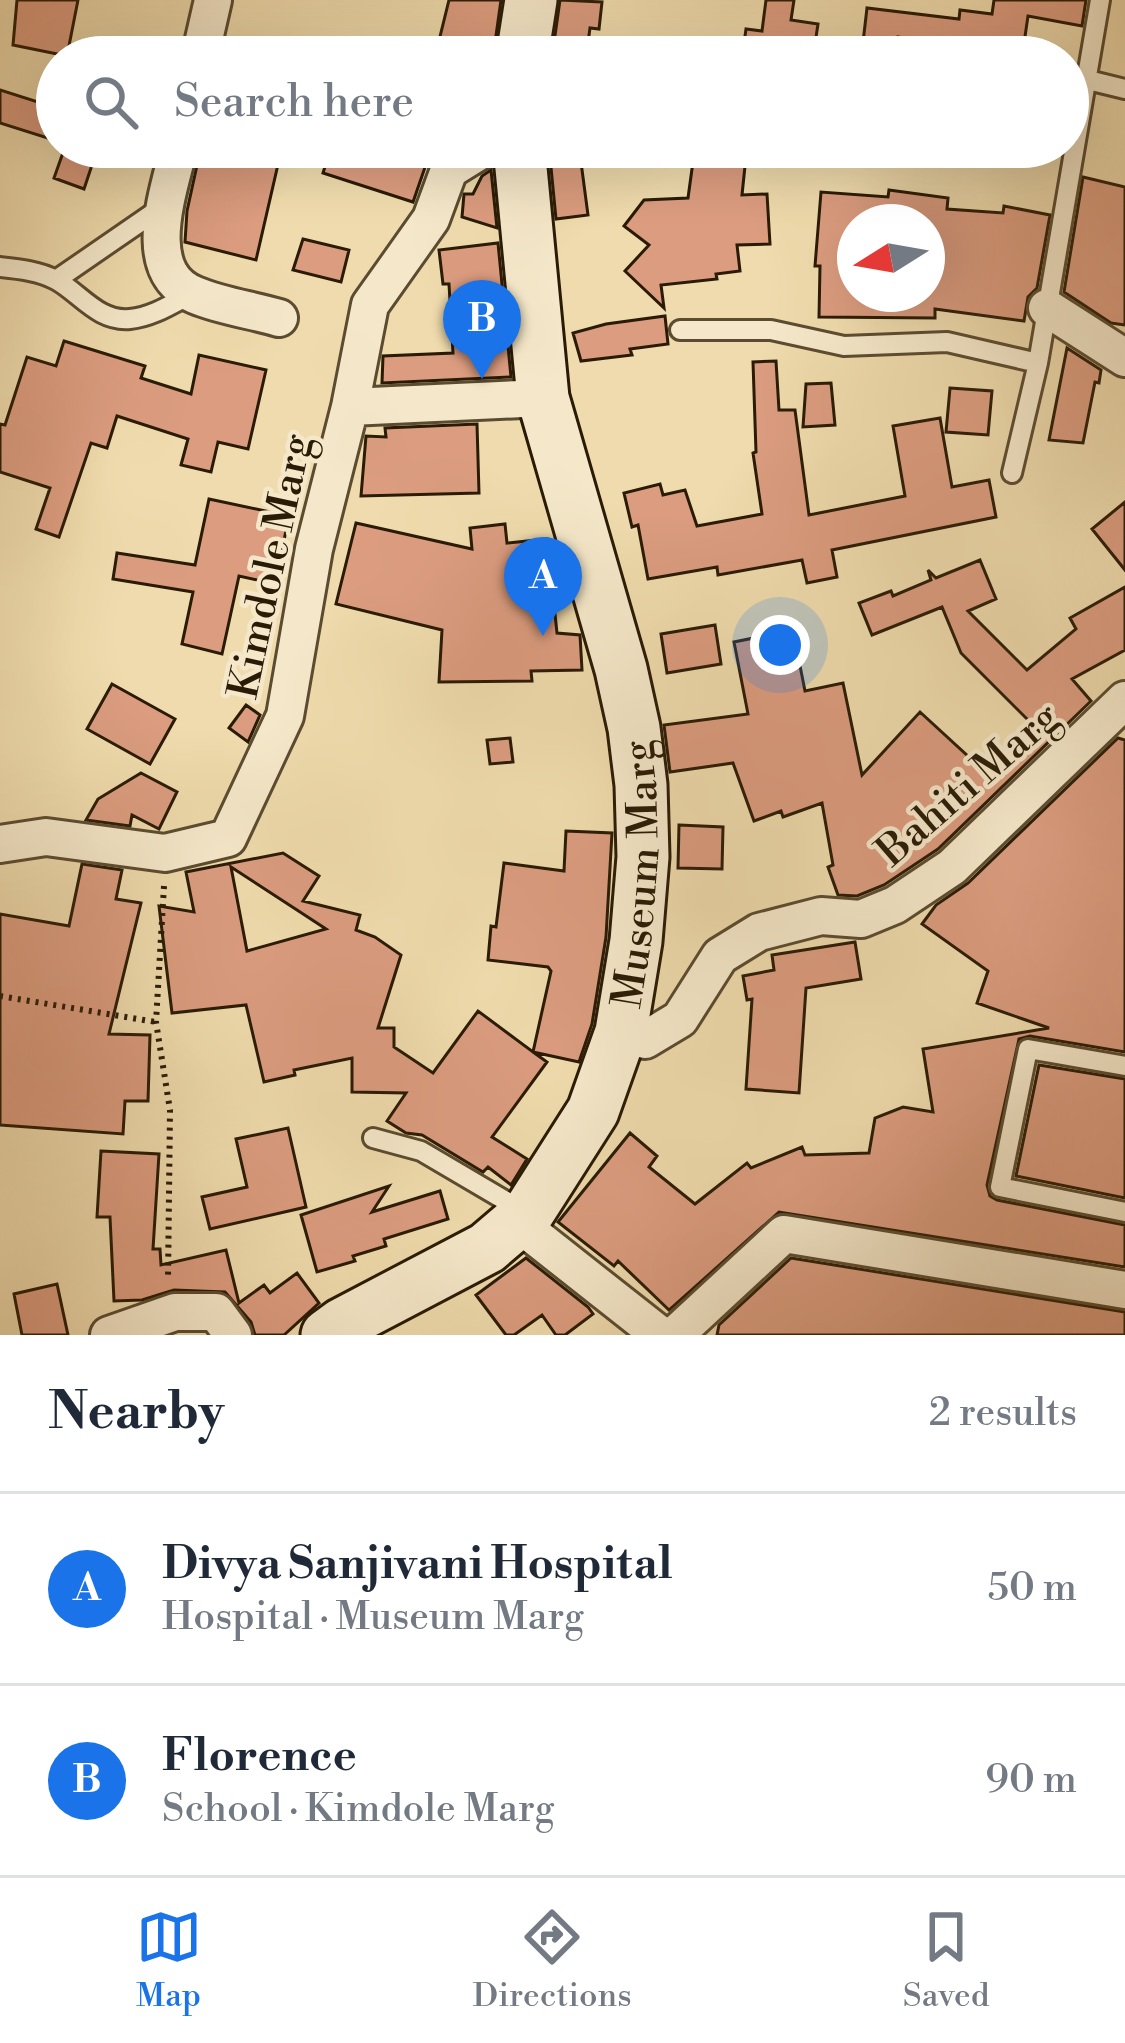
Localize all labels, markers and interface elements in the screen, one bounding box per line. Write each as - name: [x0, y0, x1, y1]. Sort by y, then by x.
- search box: [36, 36, 1089, 168]
- icon: search: [78, 69, 144, 135]
- text: Search here: [174, 74, 414, 131]
- north arrow: [837, 204, 945, 312]
- pin: B: [443, 280, 521, 379]
- street label: Kimdole Marg: [218, 429, 326, 704]
- pin: A: [504, 537, 582, 636]
- your location: [750, 615, 810, 675]
- street label: Bahiti Marg: [866, 691, 1072, 880]
- street label: Museum Marg: [601, 737, 673, 1012]
- text: Nearby: [48, 1381, 224, 1445]
- text: 2 results: [929, 1389, 1077, 1438]
- text: Divya Sanjivani Hospital: [162, 1536, 673, 1593]
- text: A: [73, 1564, 101, 1613]
- text: 50 m: [987, 1564, 1077, 1613]
- text: Hospital · Museum Marg: [162, 1593, 584, 1642]
- text: Florence: [162, 1728, 357, 1785]
- text: B: [72, 1756, 102, 1805]
- text: 90 m: [985, 1756, 1077, 1805]
- text: School · Kimdole Marg: [162, 1785, 555, 1834]
- tab: Map: [136, 1904, 202, 2017]
- tab: Directions: [473, 1904, 632, 2017]
- tab: Saved: [903, 1904, 989, 2017]

